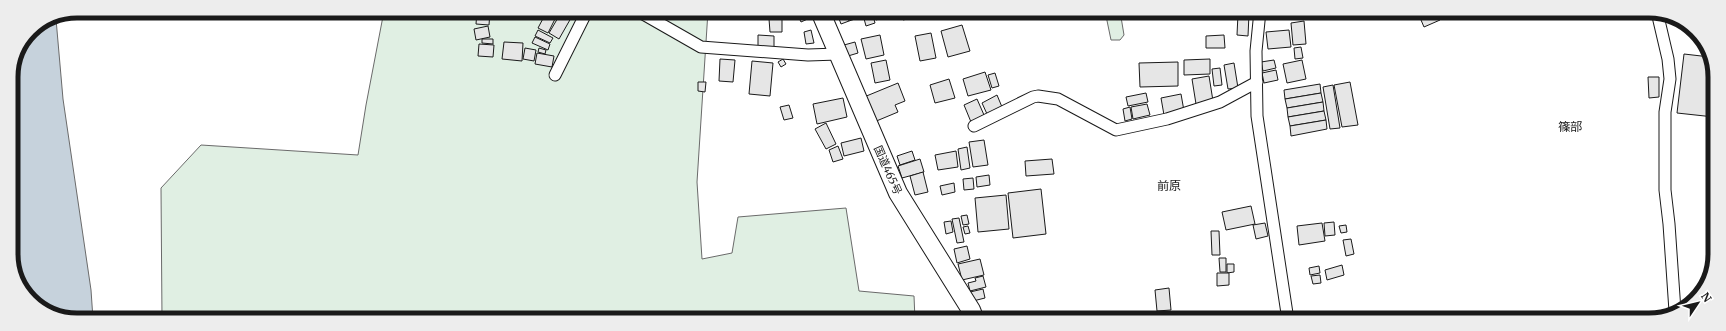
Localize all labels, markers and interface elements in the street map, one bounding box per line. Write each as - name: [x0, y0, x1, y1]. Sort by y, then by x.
- district label: 篠部: [1558, 119, 1582, 134]
- street label: 国道465号: [871, 143, 905, 197]
- district label: 前原: [1157, 178, 1181, 193]
- north arrow: [1678, 283, 1718, 323]
- text: N: [1698, 290, 1715, 305]

